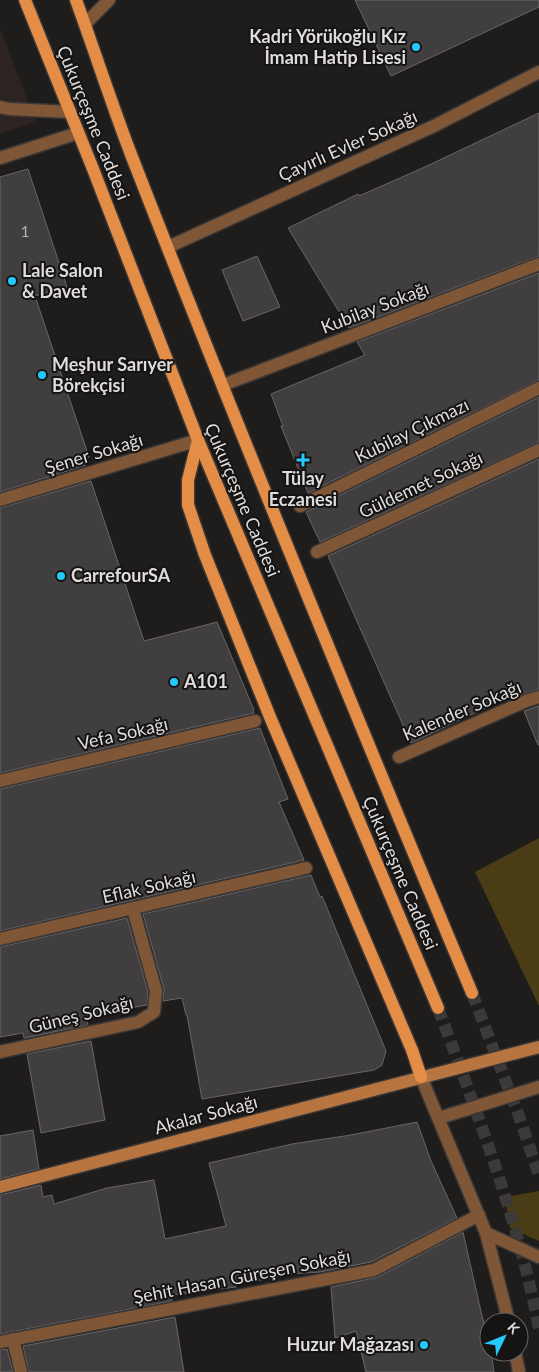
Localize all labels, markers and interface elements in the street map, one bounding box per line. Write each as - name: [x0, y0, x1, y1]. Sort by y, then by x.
- place label: Kadri Yörükoğlu Kız İmam Hatip Lisesi: [249, 25, 406, 68]
- marker: Kadri Yörükoğlu Kız İmam Hatip Lisesi: [410, 41, 422, 53]
- street label: Çukurçeşme Caddesi: [53, 42, 135, 203]
- street label: Çayırlı Evler Sokağı: [275, 105, 420, 186]
- house number: 1: [21, 222, 29, 240]
- place label: Lale Salon & Davet: [22, 259, 103, 302]
- marker: Lale Salon & Davet: [6, 275, 18, 287]
- street label: Kubilay Sokağı: [317, 276, 432, 338]
- place label: Meşhur Sarıyer Börekçisi: [52, 353, 173, 396]
- marker: Meşhur Sarıyer Börekçisi: [36, 369, 48, 381]
- street label: Kubilay Çıkmazı: [351, 393, 472, 467]
- street label: Çukurçeşme Caddesi: [201, 420, 285, 580]
- street label: Şener Sokağı: [42, 428, 145, 478]
- street label: Güldemet Sokağı: [355, 446, 486, 522]
- marker: Tülay Eczanesi: [297, 454, 309, 466]
- place label: Tülay Eczanesi: [269, 467, 337, 510]
- place label: CarrefourSA: [71, 564, 171, 586]
- marker: CarrefourSA: [55, 570, 67, 582]
- place label: A101: [183, 670, 228, 692]
- street label: Kalender Sokağı: [399, 675, 524, 745]
- marker: A101: [168, 676, 180, 688]
- street label: Vefa Sokağı: [76, 712, 170, 754]
- street label: Çukurçeşme Caddesi: [359, 793, 443, 953]
- street label: Eflak Sokağı: [100, 865, 198, 907]
- street label: Güneş Sokağı: [26, 990, 135, 1038]
- street label: Akalar Sokağı: [152, 1090, 260, 1138]
- street label: Şehit Hasan Güreşen Sokağı: [131, 1244, 352, 1308]
- north arrow: [479, 1312, 529, 1362]
- text: K: [504, 1318, 524, 1337]
- place label: Huzur Mağazası: [287, 1333, 414, 1355]
- marker: Huzur Mağazası: [418, 1339, 430, 1351]

